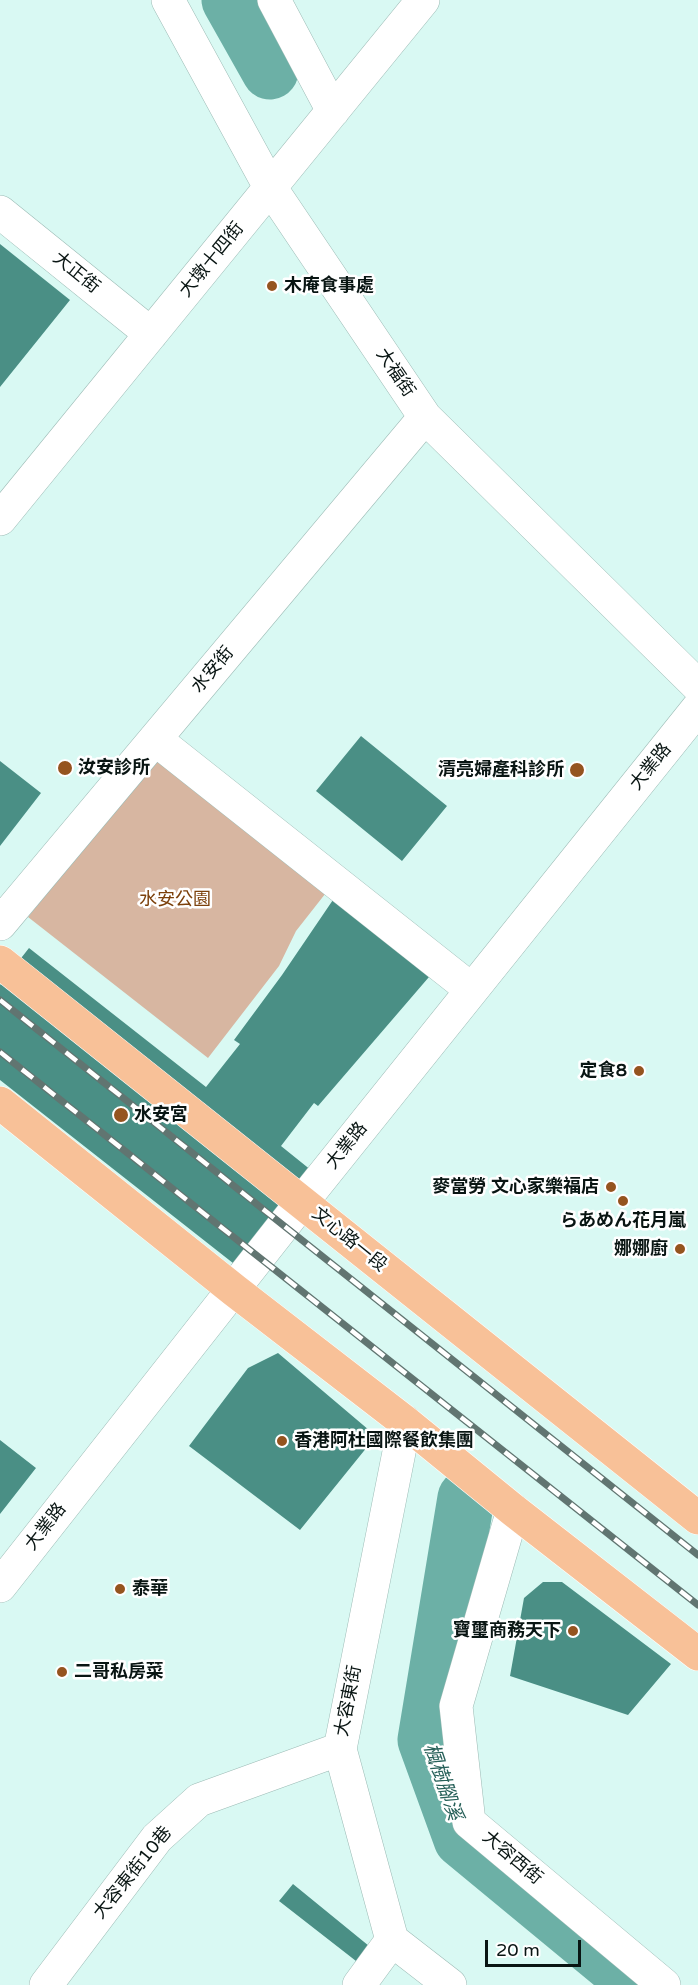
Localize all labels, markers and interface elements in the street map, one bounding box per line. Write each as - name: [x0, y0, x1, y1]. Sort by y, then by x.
- street label: 大墩十四街: [175, 218, 249, 302]
- street label: 大正街: [48, 248, 104, 298]
- place label: 木庵食事處: [284, 275, 374, 297]
- marker: 木庵食事處: [265, 279, 279, 293]
- street label: 大福街: [371, 345, 419, 401]
- street label: 水安街: [187, 642, 239, 698]
- street label: 大業路: [626, 739, 676, 795]
- place label: 汝安診所: [78, 757, 150, 779]
- marker: 汝安診所: [56, 759, 74, 777]
- place label: 清亮婦產科診所: [438, 759, 564, 781]
- marker: 清亮婦產科診所: [568, 761, 586, 779]
- park label: 水安公園: [139, 889, 211, 911]
- place label: 定食8: [580, 1060, 627, 1082]
- marker: 定食8: [632, 1064, 646, 1078]
- place label: 水安宮: [134, 1104, 188, 1126]
- marker: 水安宮: [112, 1106, 130, 1124]
- street label: 大業路: [322, 1118, 372, 1174]
- place label: 麥當勞 文心家樂福店: [432, 1176, 599, 1198]
- marker: 麥當勞 文心家樂福店: [604, 1180, 618, 1194]
- marker: らあめん花月嵐: [616, 1194, 630, 1208]
- street label: 文心路一段: [307, 1203, 391, 1277]
- place label: らあめん花月嵐: [560, 1210, 686, 1232]
- place label: 娜娜廚: [614, 1238, 668, 1260]
- marker: 娜娜廚: [673, 1242, 687, 1256]
- place label: 香港阿杜國際餐飲集團: [294, 1430, 474, 1452]
- marker: 香港阿杜國際餐飲集團: [275, 1434, 289, 1448]
- street label: 大業路: [21, 1499, 71, 1555]
- place label: 泰華: [132, 1578, 168, 1600]
- marker: 泰華: [113, 1582, 127, 1596]
- place label: 寶璽商務天下: [453, 1620, 561, 1642]
- marker: 寶璽商務天下: [566, 1624, 580, 1638]
- place label: 二哥私房菜: [74, 1661, 164, 1683]
- street label: 大容東街: [332, 1664, 366, 1738]
- marker: 二哥私房菜: [55, 1665, 69, 1679]
- water label: 楓樹腳溪: [418, 1740, 466, 1824]
- street label: 大容東街10巷: [89, 1822, 177, 1924]
- street label: 大容西街: [477, 1827, 547, 1889]
- scale bar: [488, 1928, 584, 1966]
- text: 20 m: [496, 1939, 540, 1961]

